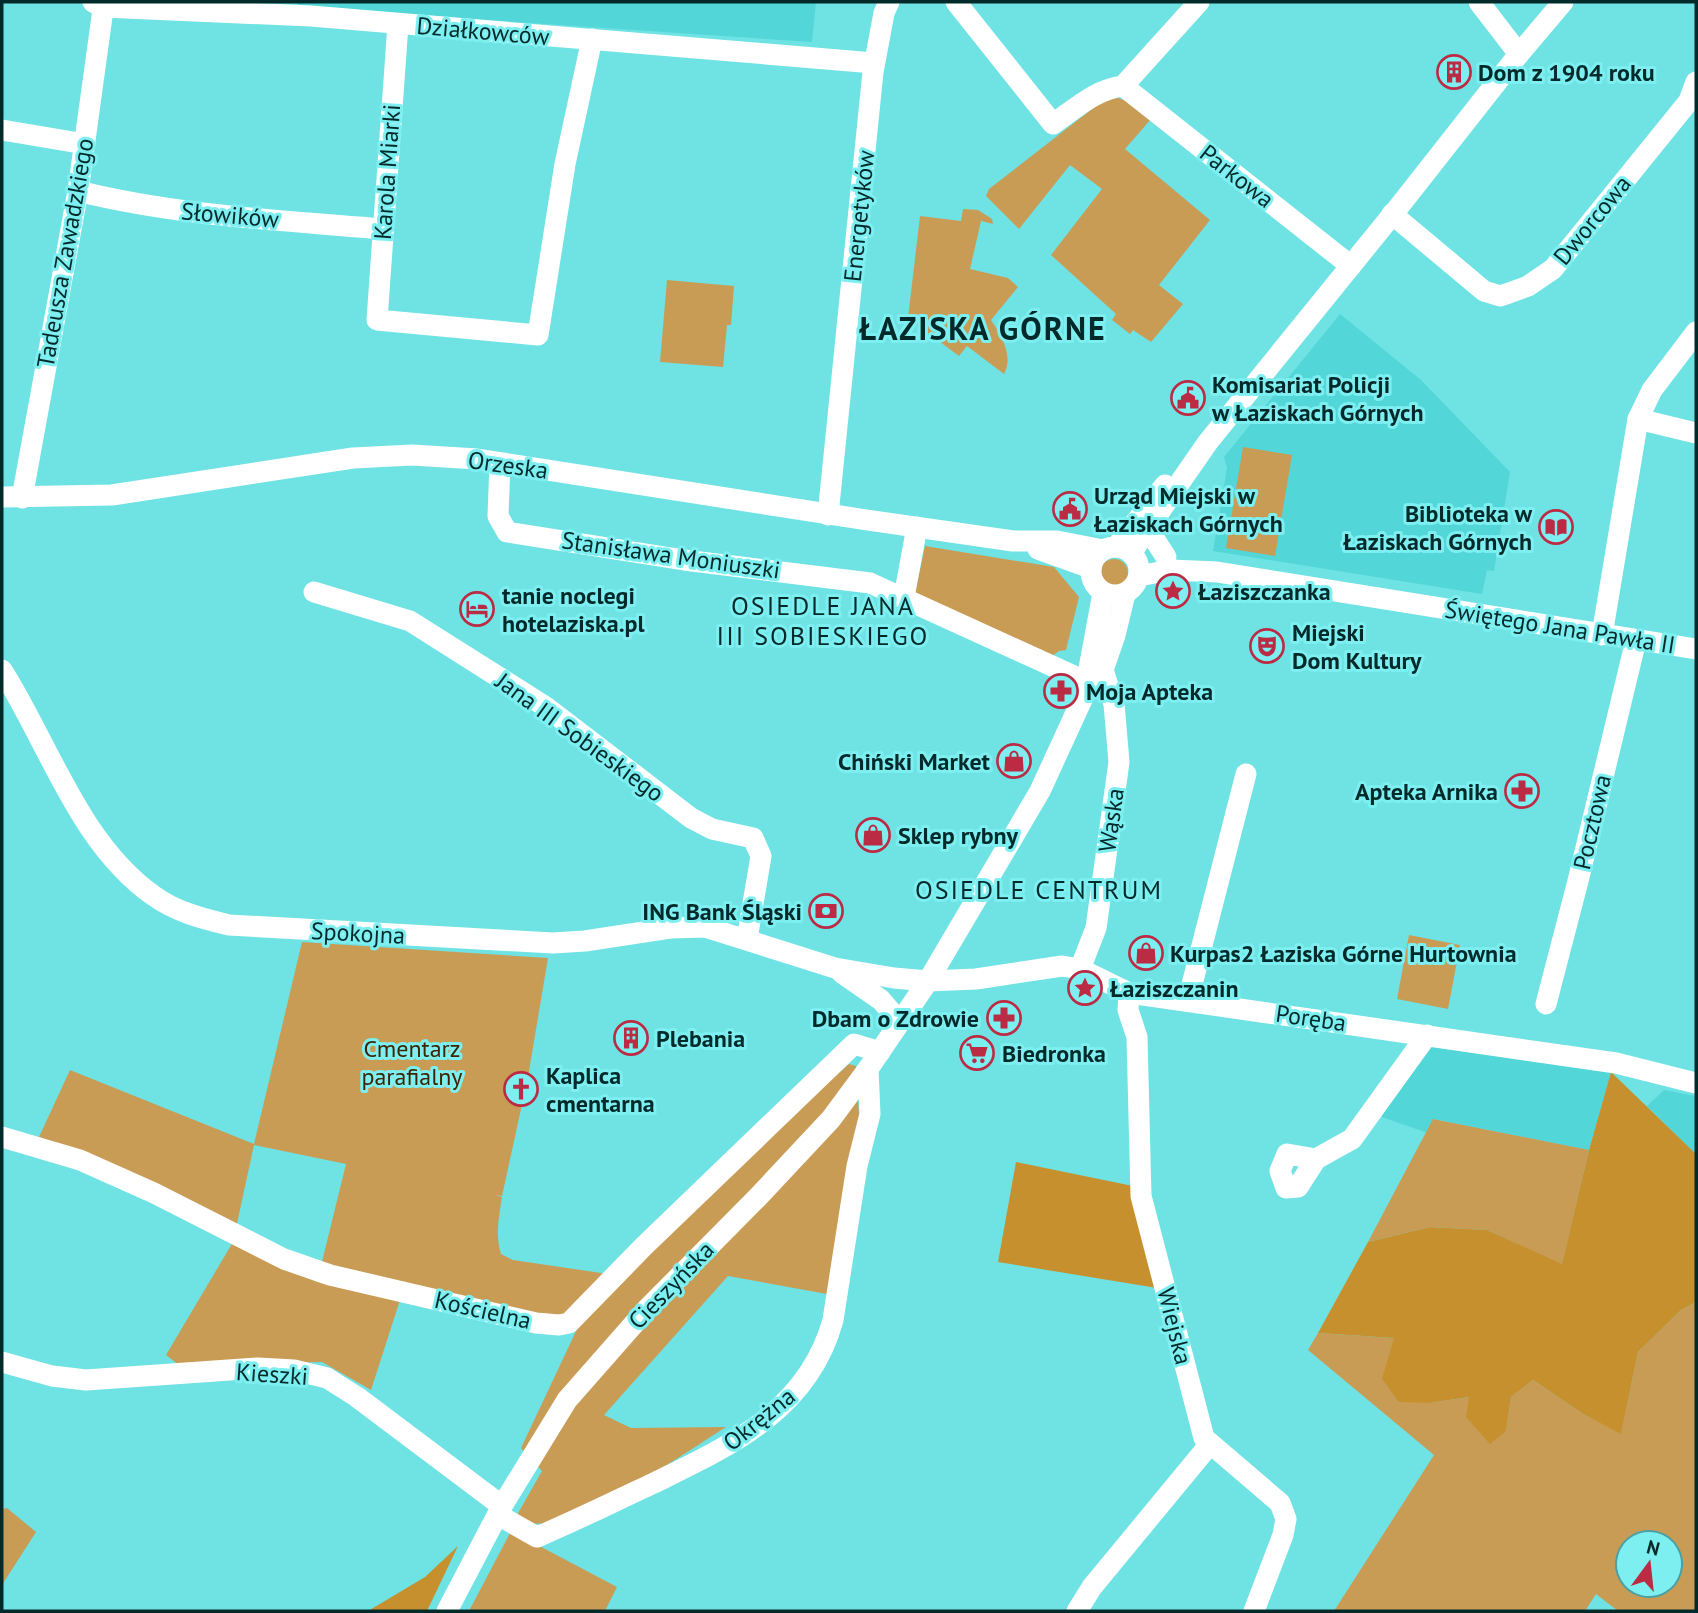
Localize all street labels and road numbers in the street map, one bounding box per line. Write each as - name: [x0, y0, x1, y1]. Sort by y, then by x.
- street label: Działkowców: [415, 10, 551, 52]
- street label: Karola Miarki: [367, 103, 407, 241]
- street label: Tadeusza Zawadzkiego: [30, 136, 100, 370]
- street label: Parkowa: [1194, 137, 1280, 215]
- street label: Energetyków: [837, 148, 881, 283]
- street label: Dworcowa: [1546, 169, 1638, 271]
- street label: Słowików: [180, 195, 280, 235]
- street label: Orzeska: [466, 444, 550, 486]
- street label: Stanisława Moniuszki: [560, 524, 782, 586]
- street label: Świętego Jana Pawła II: [1443, 593, 1677, 661]
- street label: Jana III Sobieskiego: [489, 665, 670, 808]
- street label: Pocztowa: [1566, 771, 1618, 873]
- street label: Wąska: [1091, 786, 1131, 854]
- street label: Spokojna: [310, 915, 406, 951]
- street label: Poręba: [1274, 998, 1348, 1038]
- street label: Cieszyńska: [621, 1234, 721, 1336]
- street label: Kościelna: [432, 1284, 534, 1336]
- street label: Wiejska: [1150, 1284, 1200, 1368]
- street label: Kieszki: [235, 1356, 309, 1392]
- street label: Okrężna: [717, 1381, 801, 1457]

